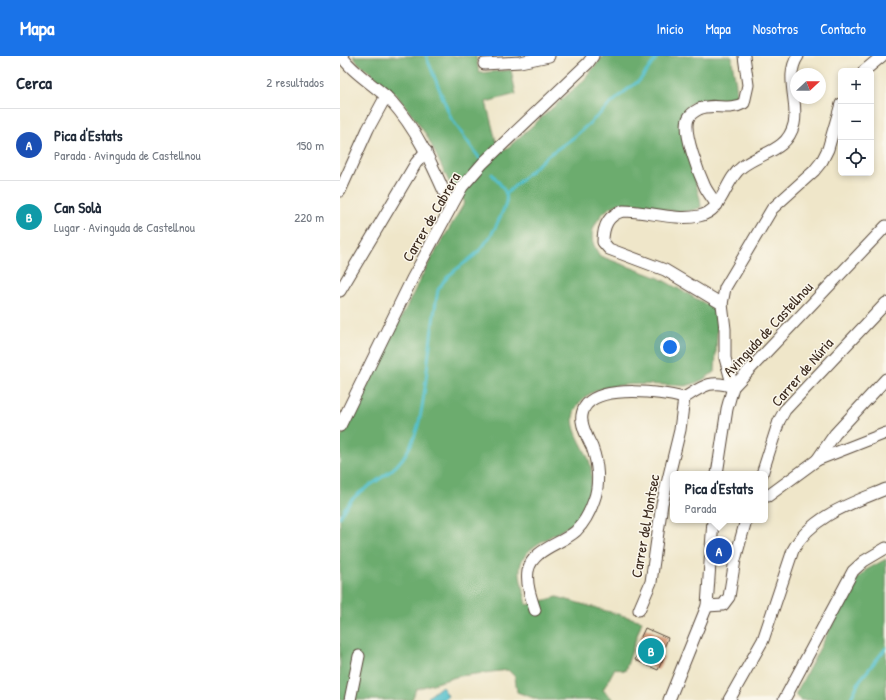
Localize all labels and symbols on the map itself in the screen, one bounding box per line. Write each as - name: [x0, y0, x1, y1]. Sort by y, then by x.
- north arrow: [790, 68, 826, 104]
- street label: Carrer de Cabrera: [397, 168, 465, 265]
- street label: Avinguda de Castellnou: [718, 277, 818, 381]
- street label: Carrer de Núria: [766, 333, 838, 411]
- your location: [660, 337, 680, 357]
- street label: Carrer del Montsec: [626, 473, 664, 579]
- pin: A: [706, 536, 732, 566]
- pin: B: [638, 636, 664, 666]

